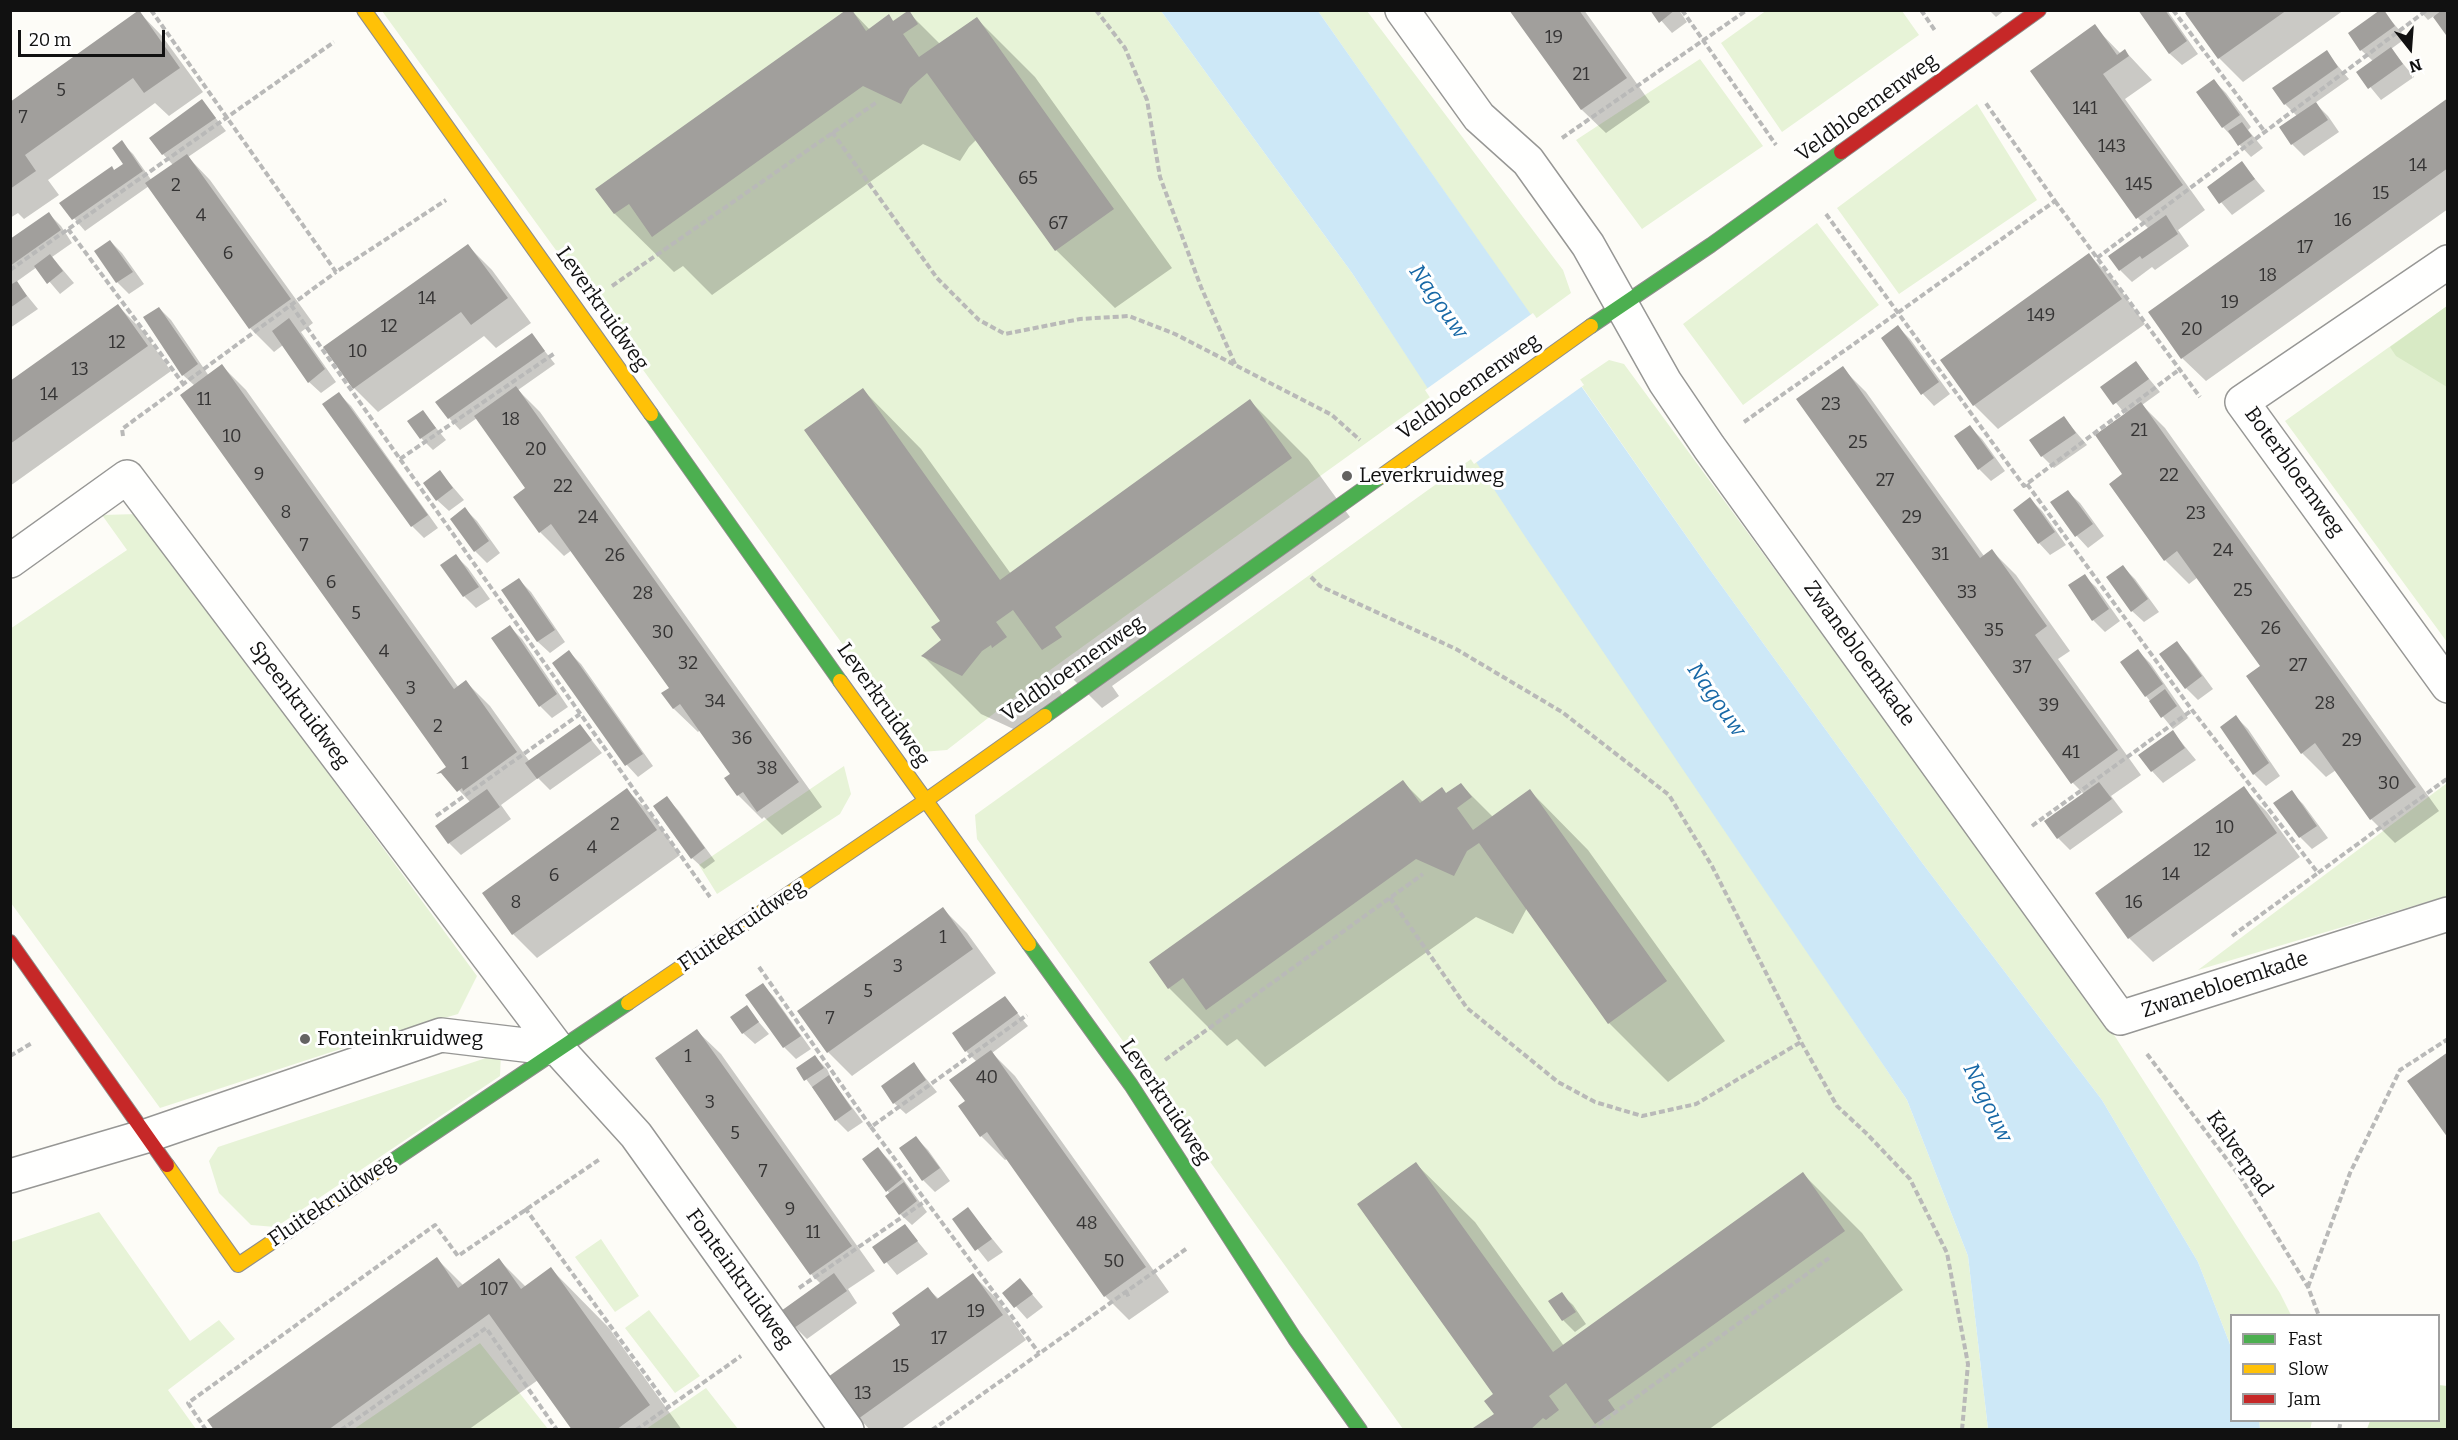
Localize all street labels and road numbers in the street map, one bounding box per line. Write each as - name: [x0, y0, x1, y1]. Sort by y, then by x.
- street label: Veldbloemenweg: [1791, 48, 1943, 168]
- street label: Leverkruidweg: [550, 242, 654, 376]
- street label: Veldbloemenweg: [1393, 328, 1545, 446]
- street label: Boterbloemweg: [2239, 402, 2349, 542]
- street label: Zwanebloemkade: [1798, 576, 1920, 732]
- street label: Veldbloemenweg: [997, 610, 1149, 728]
- street label: Speenkruidweg: [243, 637, 355, 773]
- street label: Leverkruidweg: [831, 638, 935, 772]
- street label: Fluitekruidweg: [674, 874, 810, 978]
- street label: Zwanebloemkade: [2139, 946, 2311, 1024]
- street label: Leverkruidweg: [1114, 1035, 1216, 1169]
- street label: Kalverpad: [2200, 1106, 2278, 1202]
- street label: Fluitekruidweg: [264, 1149, 400, 1253]
- street label: Fonteinkruidweg: [680, 1204, 798, 1354]

